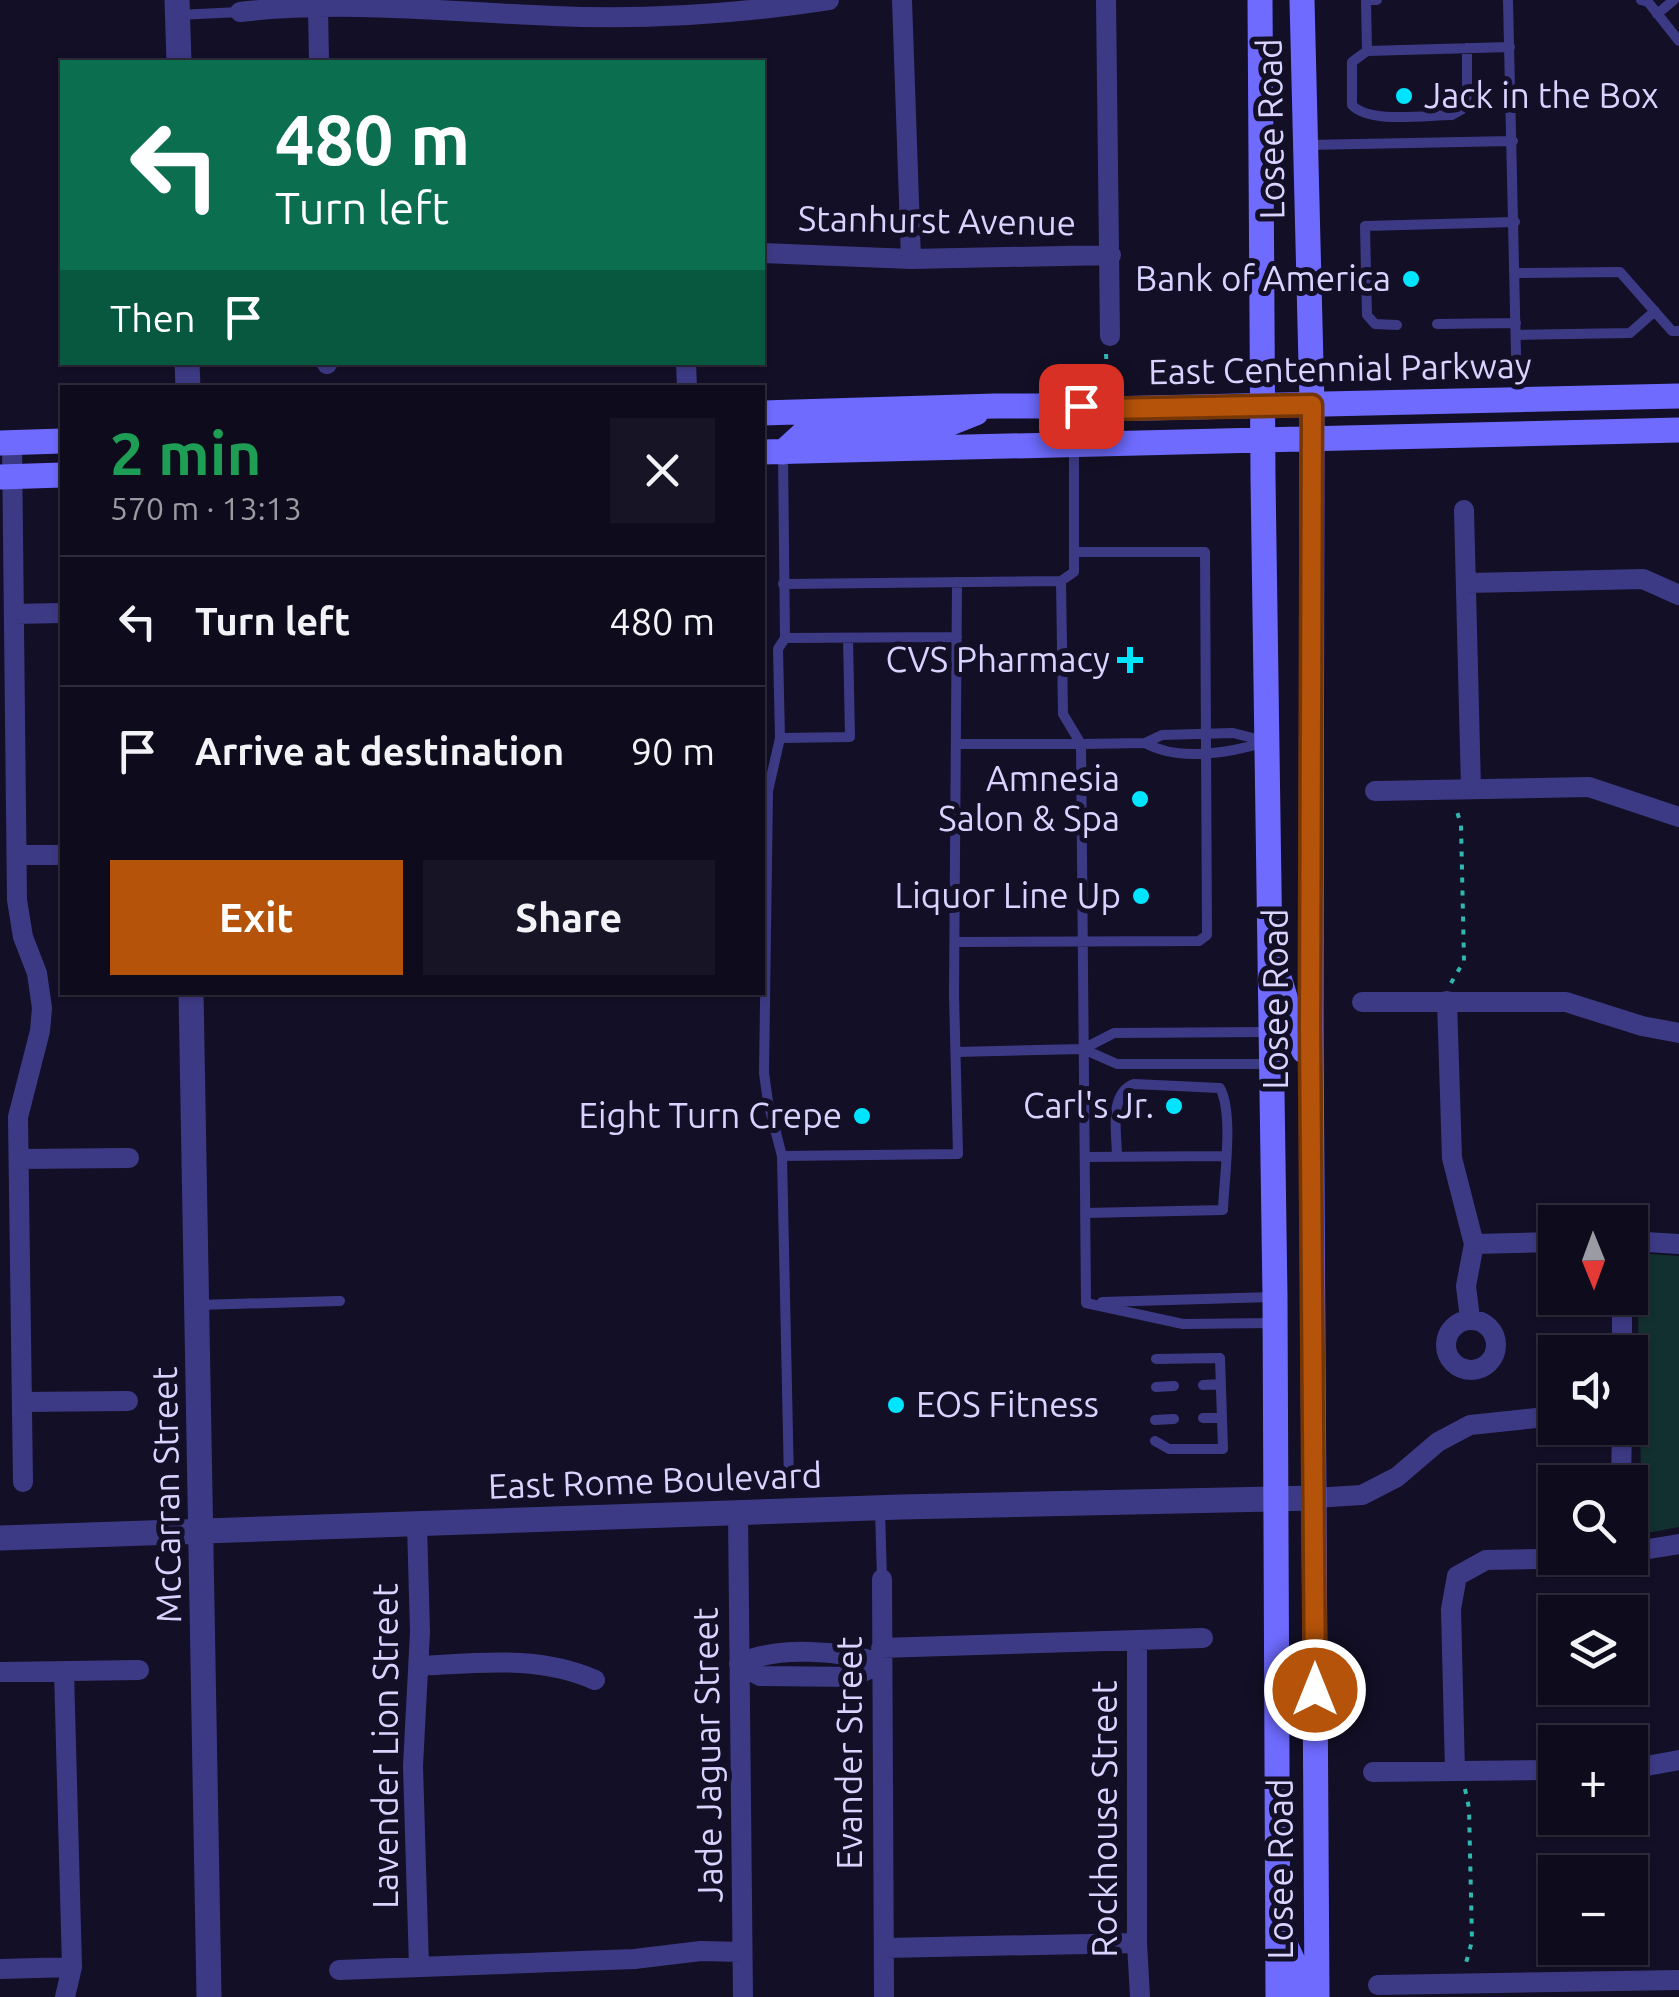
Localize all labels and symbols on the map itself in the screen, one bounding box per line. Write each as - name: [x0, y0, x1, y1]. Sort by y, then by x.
- street label: Losee Road: [1248, 38, 1292, 220]
- place label: Jack in the Box: [1424, 75, 1659, 115]
- marker: Jack in the Box: [1393, 85, 1415, 107]
- street label: Stanhurst Avenue: [798, 198, 1076, 242]
- place label: Bank of America: [1135, 258, 1391, 298]
- marker: Bank of America: [1400, 268, 1422, 290]
- street label: East Centennial Parkway: [1148, 345, 1532, 391]
- pin: [1039, 364, 1124, 449]
- place label: CVS Pharmacy: [885, 639, 1110, 679]
- marker: CVS Pharmacy: [1119, 649, 1141, 671]
- place label: Amnesia Salon & Spa: [938, 758, 1120, 838]
- marker: Amnesia Salon & Spa: [1129, 788, 1151, 810]
- place label: Liquor Line Up: [894, 875, 1121, 915]
- marker: Liquor Line Up: [1130, 885, 1152, 907]
- street label: Losee Road: [1255, 909, 1295, 1089]
- place label: Carl's Jr.: [1023, 1085, 1154, 1125]
- place label: Eight Turn Crepe: [578, 1095, 842, 1135]
- marker: Carl's Jr.: [1163, 1095, 1185, 1117]
- marker: Eight Turn Crepe: [851, 1105, 873, 1127]
- north arrow: [1538, 1205, 1648, 1315]
- street label: McCarran Street: [144, 1366, 188, 1624]
- place label: EOS Fitness: [916, 1384, 1099, 1424]
- marker: EOS Fitness: [885, 1394, 907, 1416]
- street label: East Rome Boulevard: [487, 1454, 823, 1506]
- street label: Lavender Lion Street: [365, 1583, 405, 1909]
- street label: Jade Jaguar Street: [684, 1607, 730, 1903]
- street label: Evander Street: [829, 1636, 869, 1870]
- position arrow: [1263, 1638, 1367, 1742]
- street label: Rockhouse Street: [1084, 1680, 1124, 1957]
- street label: Losee Road: [1260, 1779, 1300, 1959]

